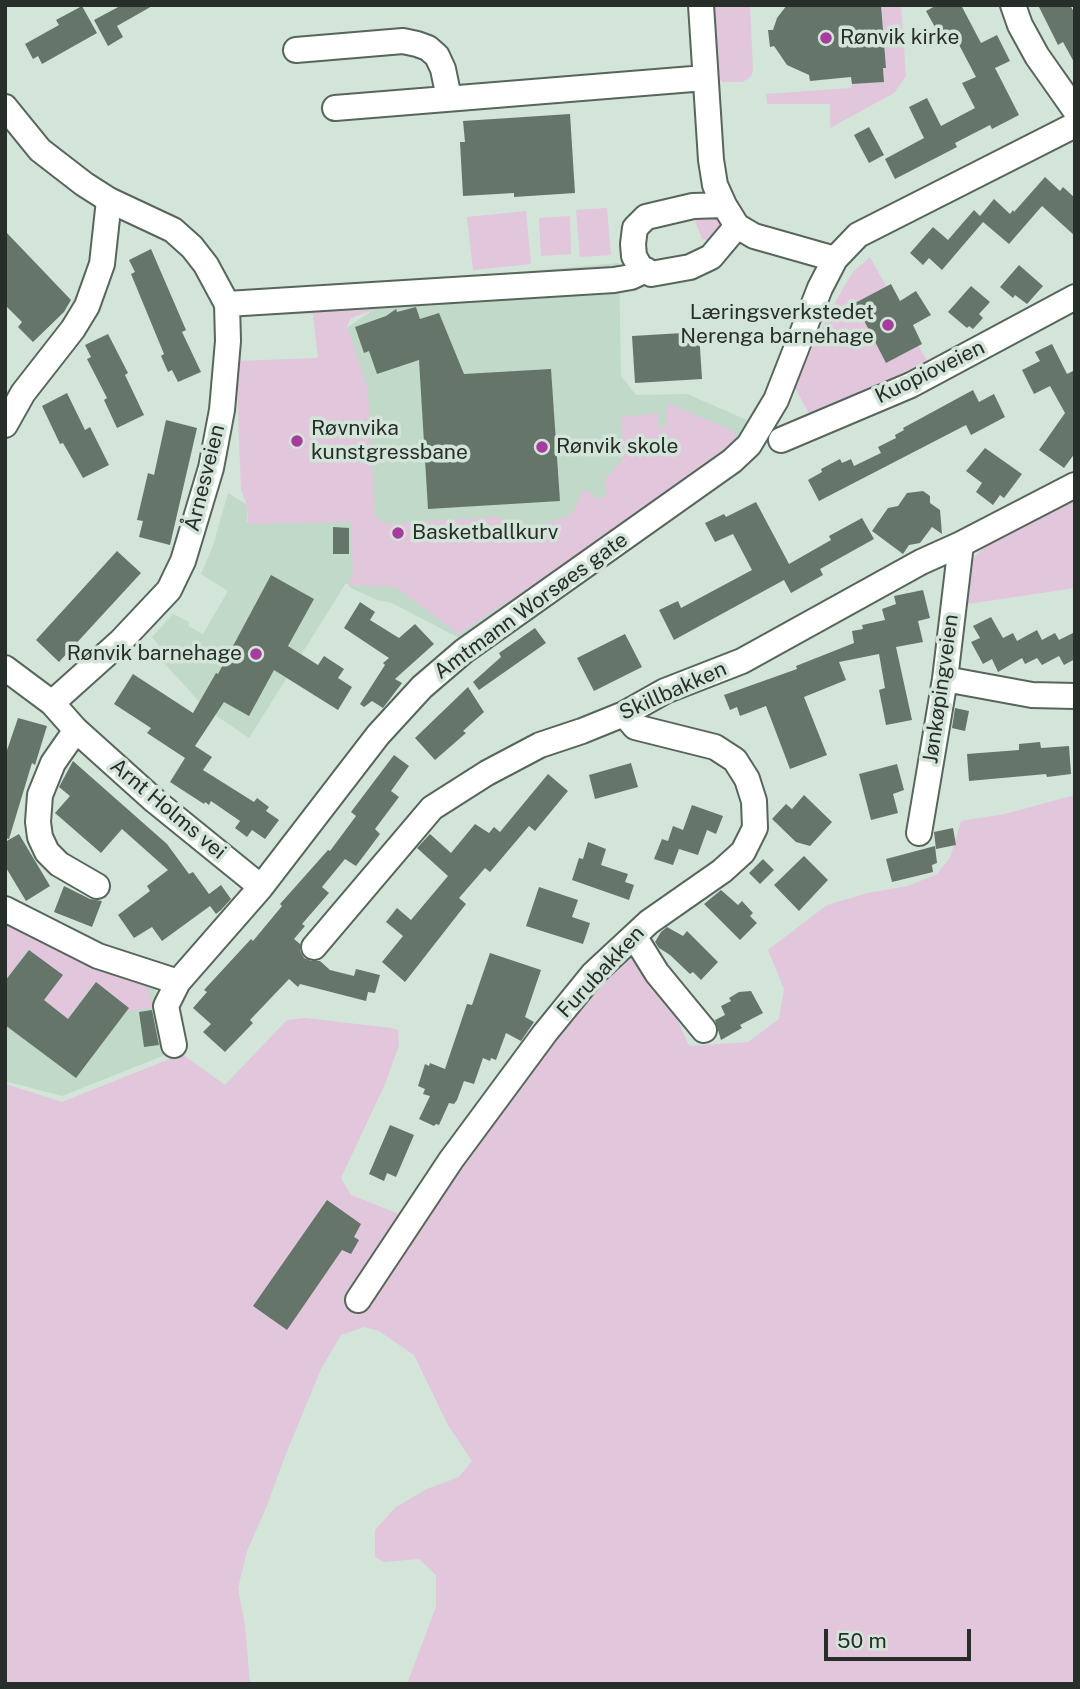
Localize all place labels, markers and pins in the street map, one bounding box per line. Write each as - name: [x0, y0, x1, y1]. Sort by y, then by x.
- place label: Rønvik kirke: [840, 25, 959, 51]
- marker: Rønvik kirke: [818, 30, 834, 46]
- place label: Læringsverkstedet Nerenga barnehage: [680, 300, 874, 350]
- marker: Læringsverkstedet Nerenga barnehage: [880, 317, 896, 333]
- place label: Røvnvika kunstgressbane: [311, 416, 468, 466]
- marker: Røvnvika kunstgressbane: [289, 433, 305, 449]
- place label: Rønvik skole: [556, 434, 678, 460]
- marker: Rønvik skole: [534, 439, 550, 455]
- place label: Basketballkurv: [412, 520, 558, 546]
- marker: Basketballkurv: [390, 525, 406, 541]
- place label: Rønvik barnehage: [67, 641, 242, 667]
- marker: Rønvik barnehage: [248, 646, 264, 662]

